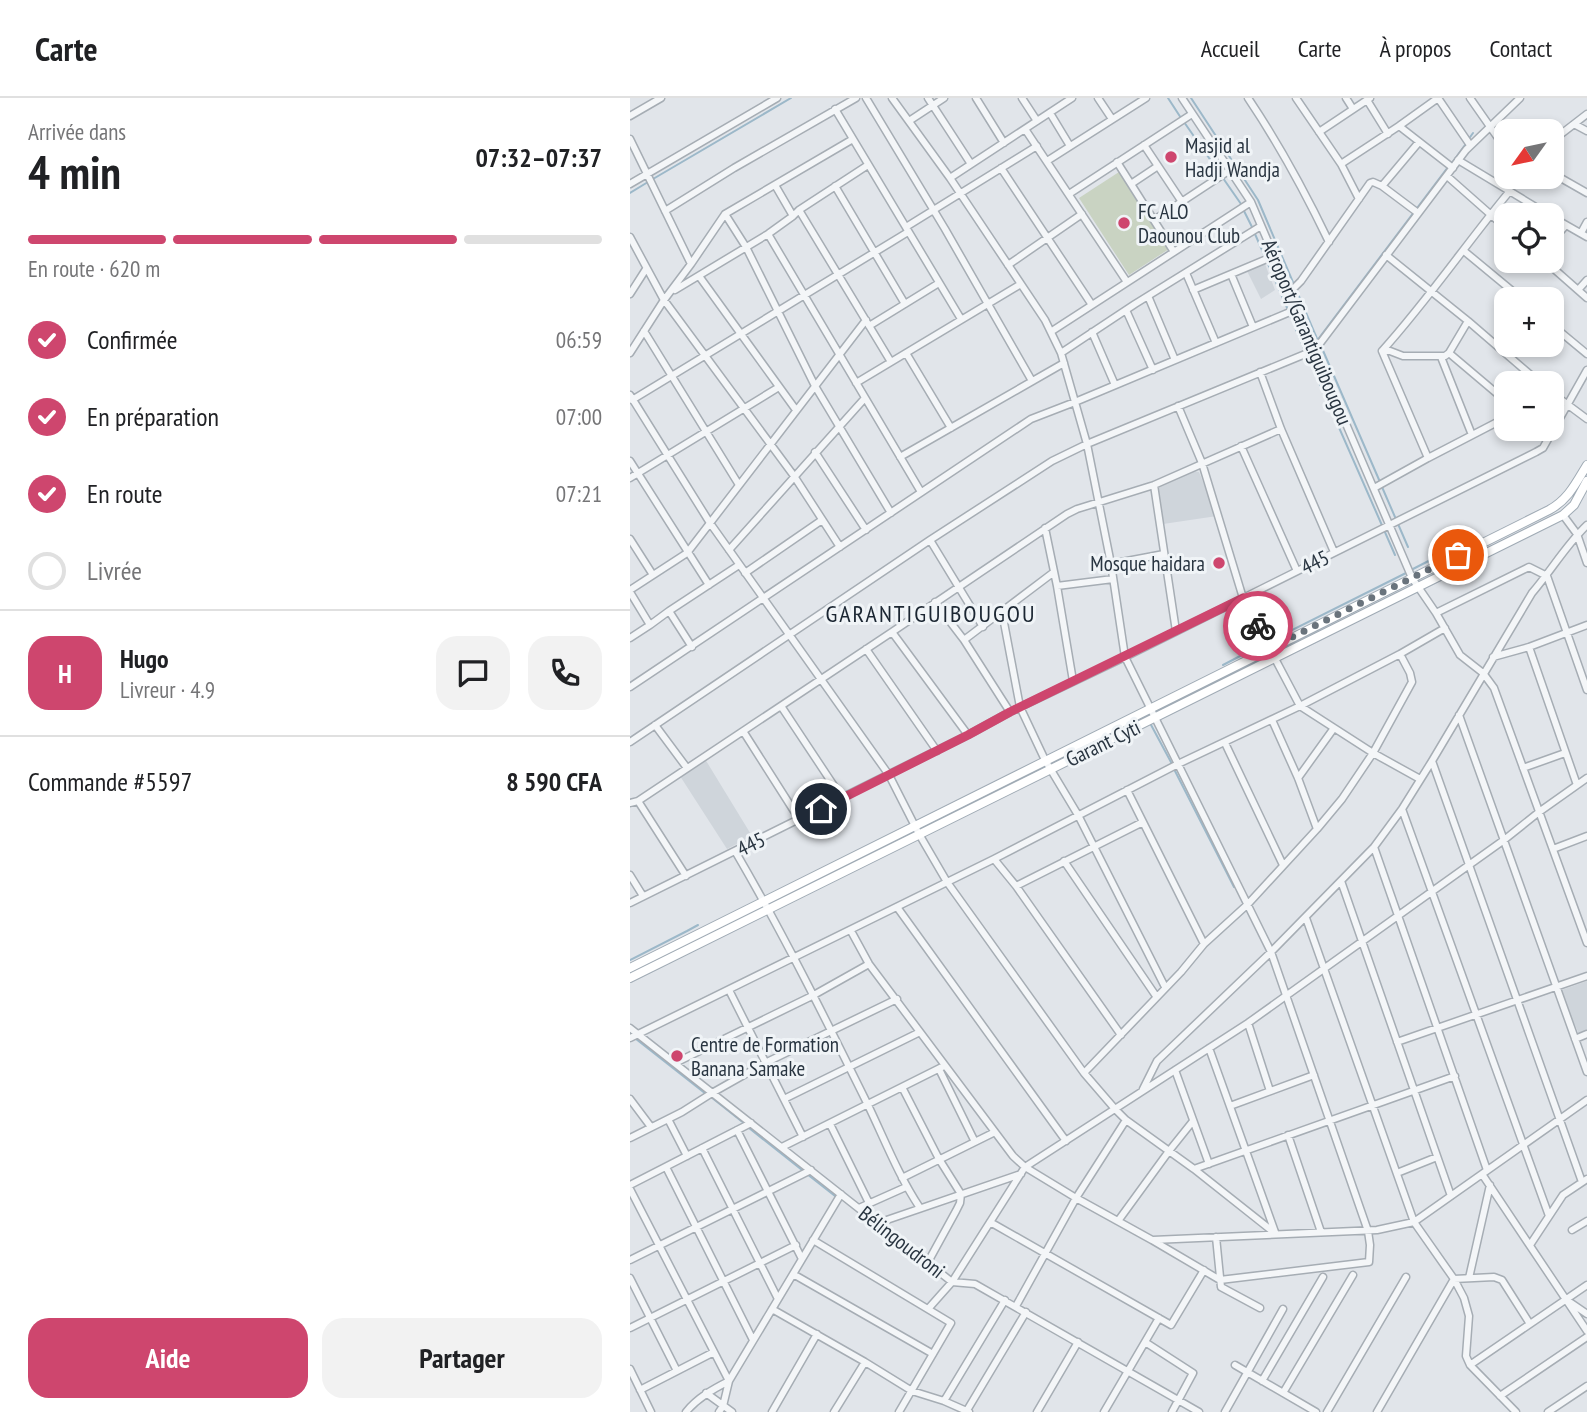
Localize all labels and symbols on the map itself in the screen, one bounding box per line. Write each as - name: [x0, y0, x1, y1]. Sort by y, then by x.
- north arrow: [1494, 119, 1564, 189]
- place label: Masjid al Hadji Wandja: [1185, 132, 1280, 183]
- marker: Masjid al Hadji Wandja: [1163, 149, 1179, 165]
- place label: FC ALO Daounou Club: [1138, 198, 1240, 249]
- marker: FC ALO Daounou Club: [1116, 215, 1132, 231]
- street label: Aéroport/Garantiguibougou: [1256, 235, 1358, 429]
- pin: [1428, 525, 1488, 585]
- street label: 445: [1296, 544, 1334, 580]
- place label: Mosque haidara: [1090, 550, 1205, 577]
- marker: Mosque haidara: [1211, 555, 1227, 571]
- courier: [1223, 591, 1293, 661]
- district label: GARANTIGUIBOUGOU: [825, 598, 1037, 629]
- street label: Garant Cyti: [1061, 713, 1145, 773]
- pin: [791, 779, 851, 839]
- street label: 445: [732, 826, 770, 862]
- place label: Centre de Formation Banana Samake: [691, 1031, 839, 1082]
- marker: Centre de Formation Banana Samake: [669, 1048, 685, 1064]
- street label: Bélingoudroni: [853, 1200, 951, 1284]

